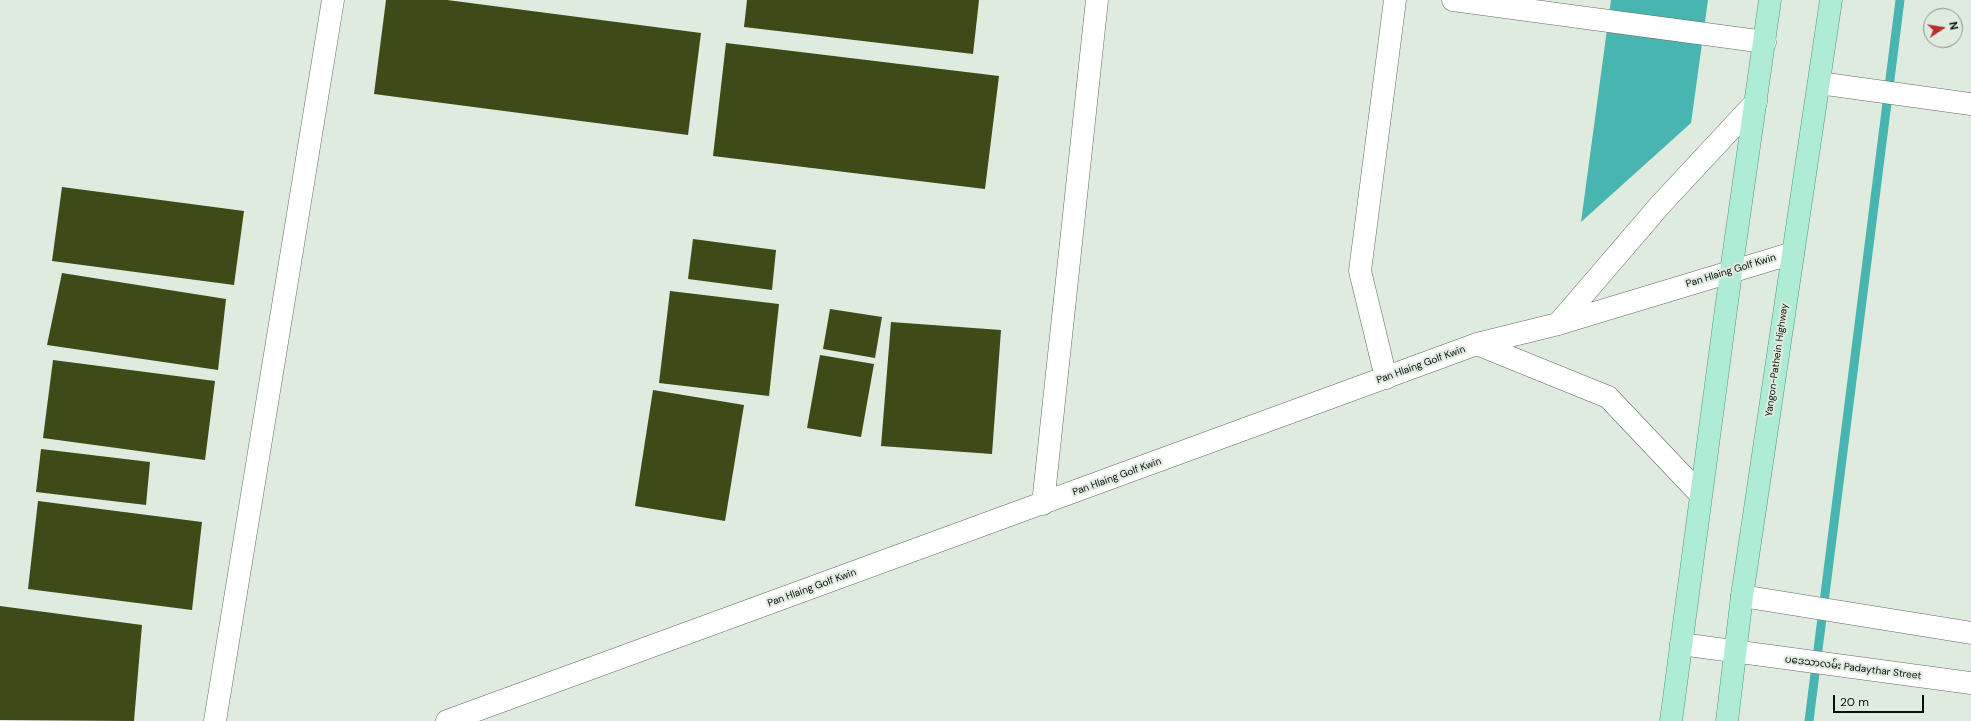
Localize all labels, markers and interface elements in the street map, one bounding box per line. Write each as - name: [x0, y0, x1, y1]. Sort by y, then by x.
- north arrow: [1923, 8, 1963, 48]
- text: N: [1946, 20, 1961, 31]
- street label: Pan Hlaing Golf Kwin: [1685, 252, 1777, 290]
- street label: Yangon-Pathein Highway: [1763, 302, 1791, 418]
- street label: Pan Hlaing Golf Kwin: [1375, 343, 1467, 387]
- street label: Pan Hlaing Golf Kwin: [1071, 455, 1163, 499]
- street label: Pan Hlaing Golf Kwin: [766, 566, 858, 610]
- street label: ပဒေသာလမ်း Padaythar Street: [1784, 654, 1922, 682]
- scale bar: [1835, 687, 1926, 713]
- text: 20 m: [1840, 694, 1869, 710]

